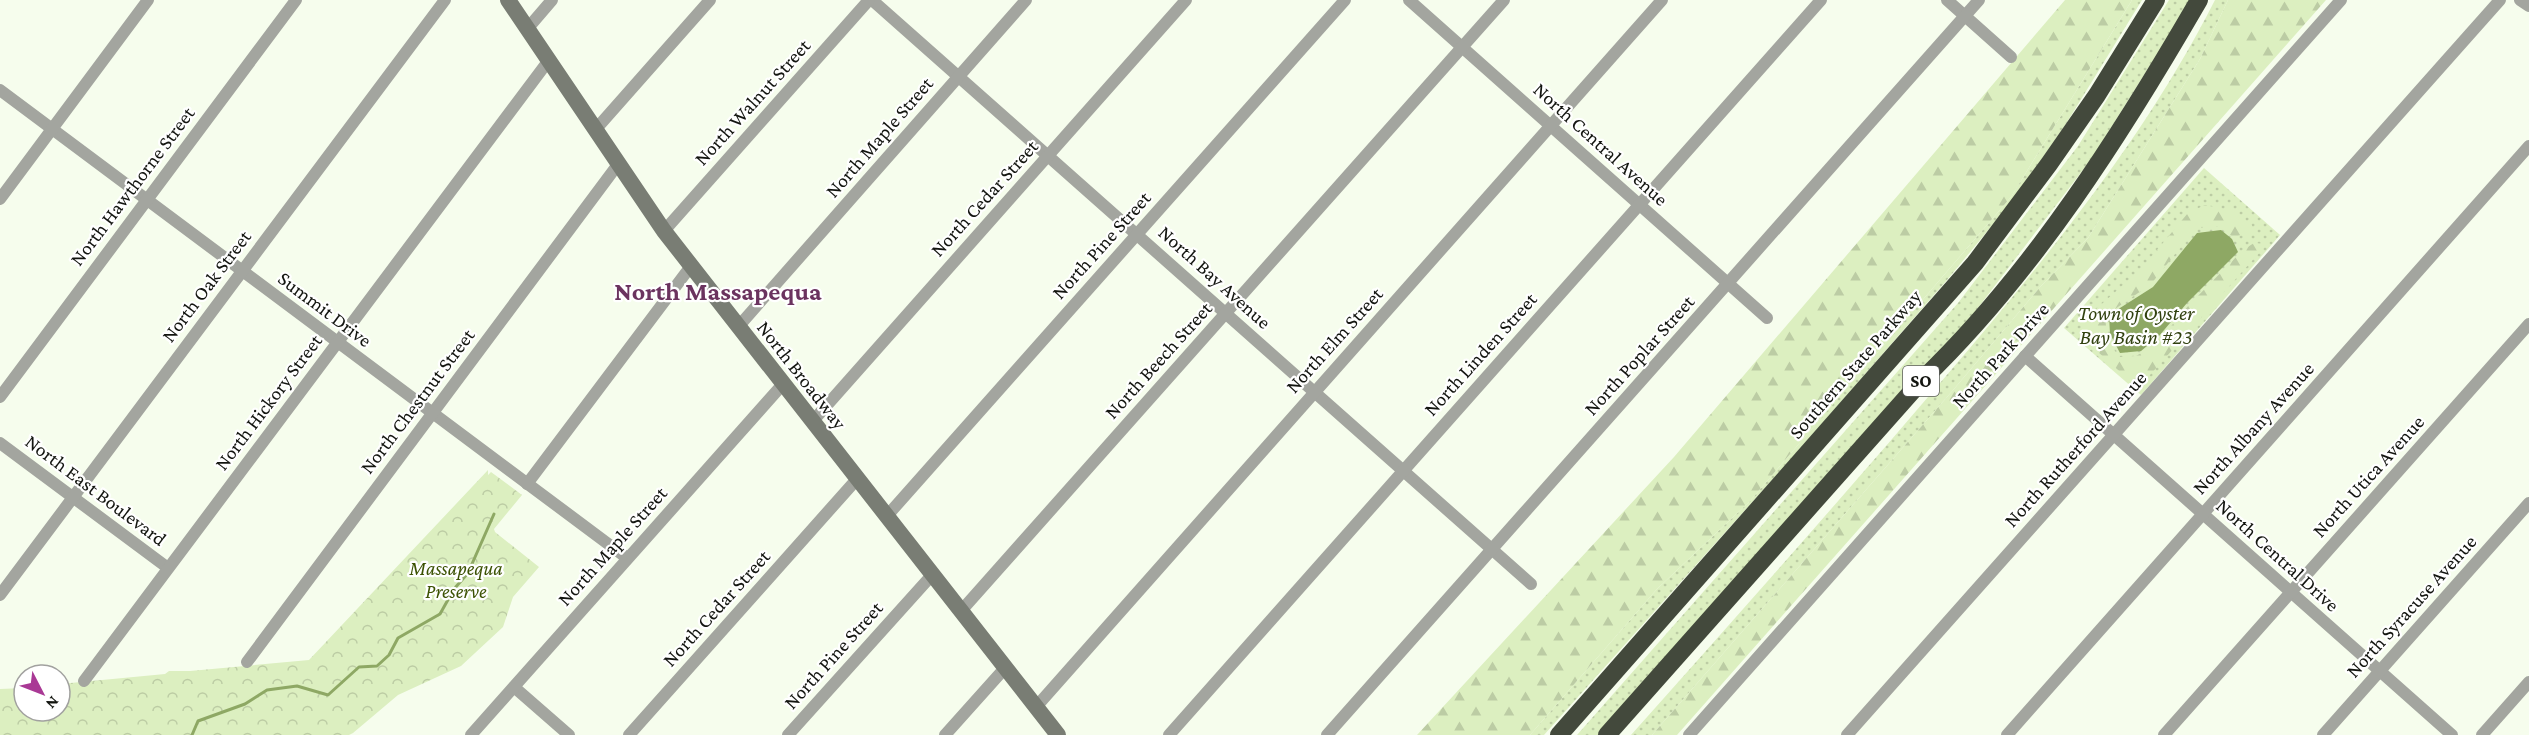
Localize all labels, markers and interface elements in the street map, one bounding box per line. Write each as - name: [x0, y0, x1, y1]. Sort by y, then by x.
- street label: North Walnut Street: [690, 34, 815, 169]
- street label: North Maple Street: [821, 72, 938, 202]
- street label: North Central Avenue: [1529, 78, 1673, 210]
- street label: North Hawthorne Street: [65, 102, 199, 270]
- street label: North Cedar Street: [926, 135, 1042, 261]
- street label: North Pine Street: [1047, 187, 1155, 303]
- street label: North Bay Avenue: [1154, 221, 1276, 334]
- street label: North Oak Street: [157, 226, 255, 346]
- street label: Summit Drive: [274, 267, 376, 351]
- district label: North Massapequa: [614, 277, 822, 306]
- street label: North Elm Street: [1281, 283, 1387, 397]
- street label: Southern State Parkway: [1784, 285, 1927, 444]
- street label: North Linden Street: [1419, 288, 1541, 420]
- street label: North Poplar Street: [1579, 290, 1700, 420]
- street label: North Beech Street: [1100, 297, 1216, 423]
- street label: North Park Drive: [1947, 298, 2053, 412]
- water label: Town of Oyster Bay Basin #23: [2078, 301, 2195, 349]
- street label: North Broadway: [752, 316, 852, 435]
- street label: North Chestnut Street: [355, 324, 479, 478]
- street label: North Hickory Street: [210, 330, 327, 475]
- street label: North Albany Avenue: [2188, 357, 2319, 499]
- road number: SO: [1903, 366, 1939, 396]
- street label: North Rutherford Avenue: [1999, 367, 2151, 531]
- street label: North Utica Avenue: [2308, 410, 2429, 541]
- street label: North East Boulevard: [21, 430, 171, 550]
- street label: North Maple Street: [553, 482, 672, 611]
- street label: North Central Drive: [2212, 494, 2344, 616]
- street label: North Syracuse Avenue: [2341, 530, 2482, 682]
- street label: North Cedar Street: [658, 545, 774, 671]
- park label: Massapequa Preserve: [408, 557, 503, 602]
- street label: North Pine Street: [779, 597, 887, 713]
- north arrow: [12, 663, 72, 723]
- text: N: [43, 693, 63, 713]

